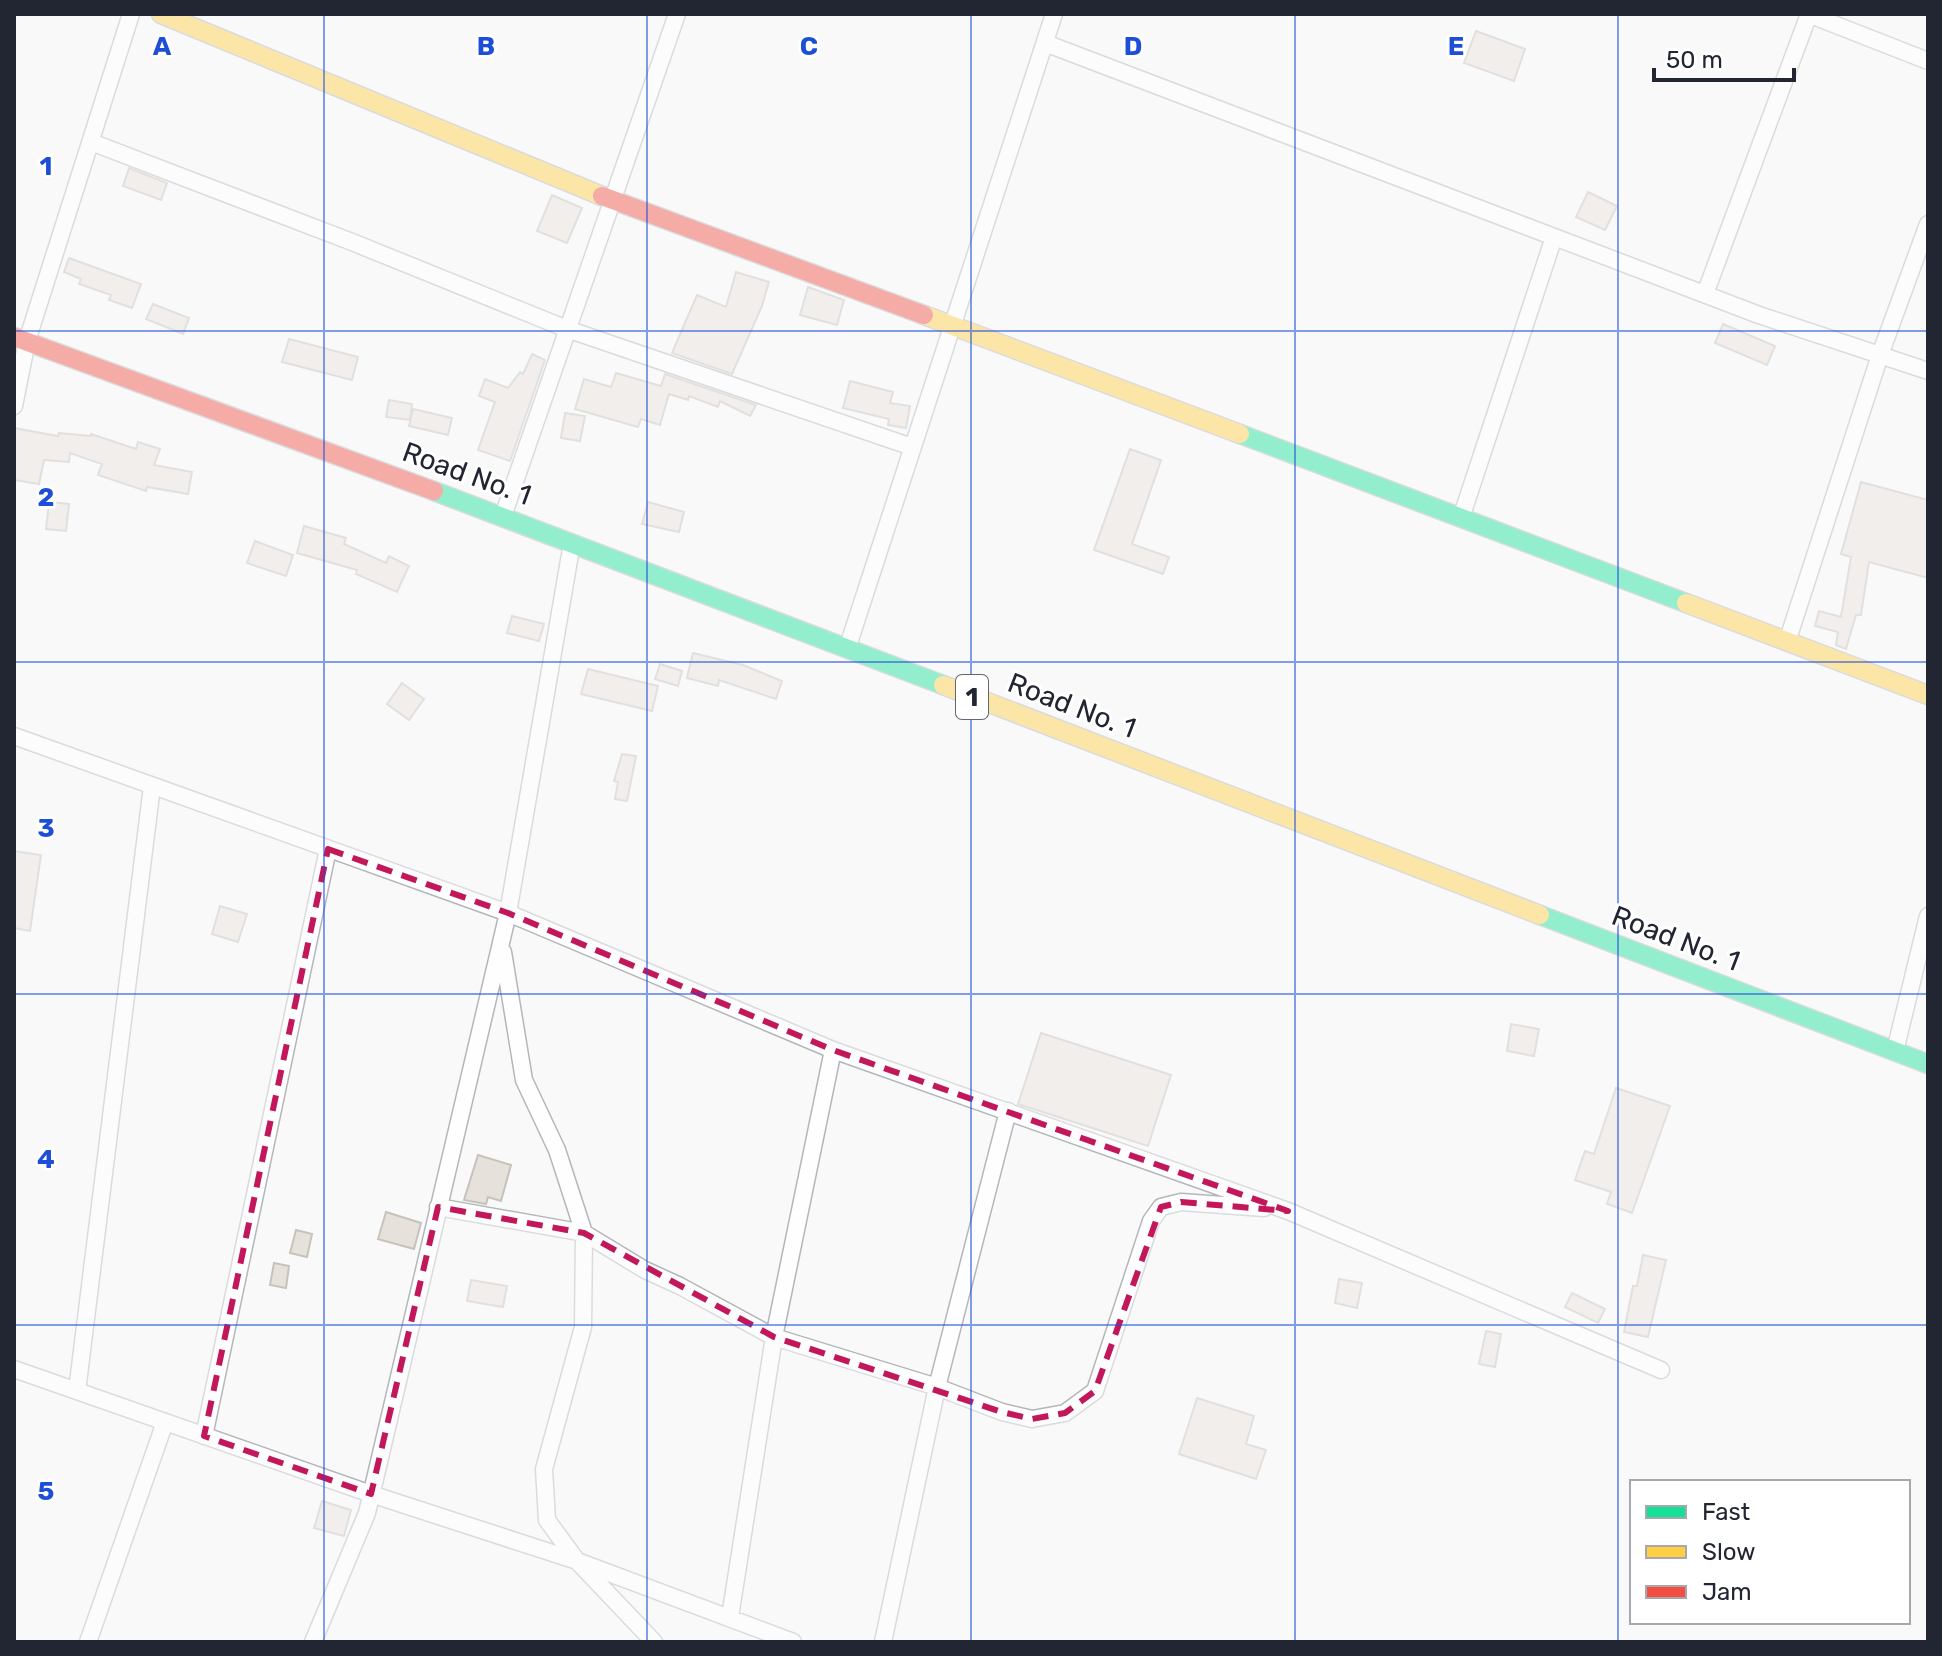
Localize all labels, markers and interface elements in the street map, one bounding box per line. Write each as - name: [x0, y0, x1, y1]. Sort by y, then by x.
- text: A: [153, 31, 172, 62]
- text: B: [477, 31, 495, 62]
- text: C: [800, 31, 818, 62]
- text: D: [1124, 31, 1142, 62]
- text: E: [1448, 31, 1464, 62]
- scale bar: [1654, 32, 1794, 82]
- text: 50 m: [1666, 46, 1723, 74]
- text: 1: [40, 151, 52, 182]
- street label: Road No. 1: [398, 435, 536, 512]
- text: 2: [38, 482, 54, 513]
- street label: Road No. 1: [1003, 666, 1140, 745]
- road number: 1: [956, 675, 988, 719]
- text: 3: [37, 813, 55, 844]
- street label: Road No. 1: [1607, 899, 1744, 978]
- text: 4: [37, 1144, 55, 1175]
- text: 5: [38, 1476, 54, 1507]
- legend: [1630, 1480, 1910, 1624]
- text: Fast: [1702, 1498, 1750, 1526]
- text: Slow: [1702, 1538, 1755, 1566]
- text: Jam: [1702, 1578, 1752, 1606]

